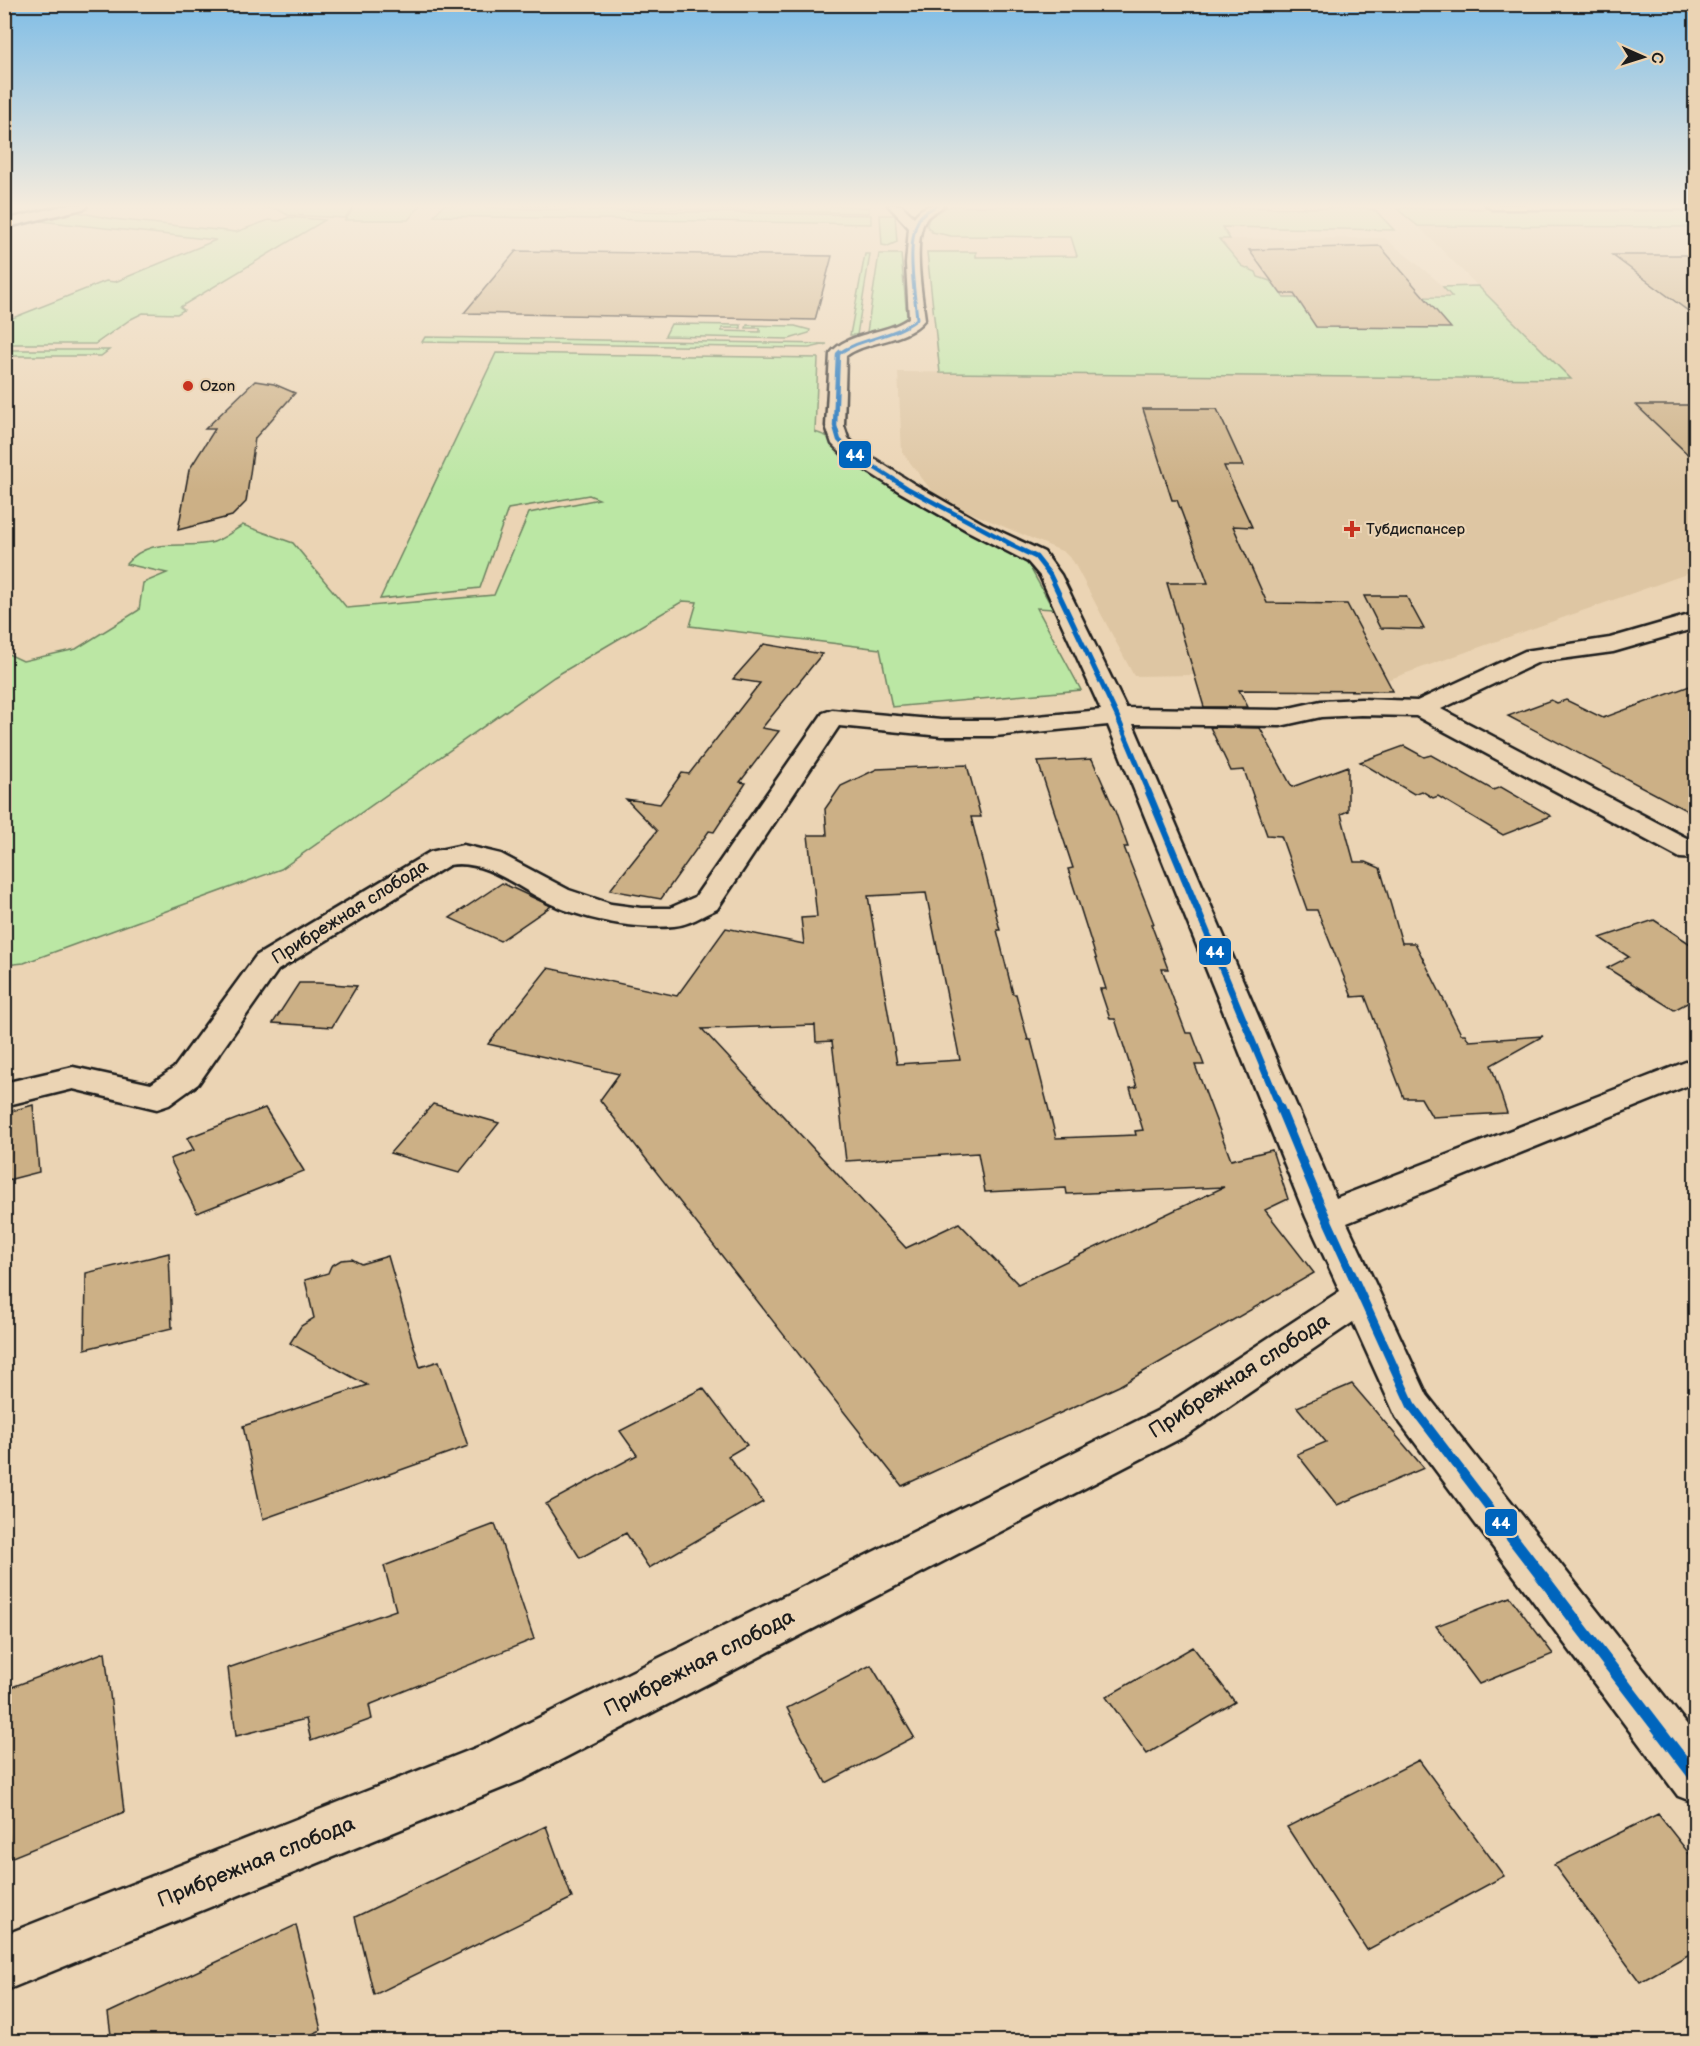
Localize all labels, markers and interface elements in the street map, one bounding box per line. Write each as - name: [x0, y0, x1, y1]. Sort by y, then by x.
- north arrow: [1613, 27, 1673, 87]
- text: С: [1647, 52, 1666, 64]
- place label: Ozon: [200, 377, 235, 396]
- marker: Ozon: [181, 379, 195, 393]
- line badge: 44: [838, 440, 872, 469]
- text: 44: [846, 447, 865, 466]
- marker: Тубдиспансер: [1343, 520, 1361, 538]
- place label: Тубдиспансер: [1366, 520, 1465, 539]
- street label: Прибрежная слобода: [268, 855, 432, 969]
- line badge: 44: [1198, 937, 1232, 966]
- text: 44: [1206, 944, 1225, 963]
- street label: Прибрежная слобода: [1144, 1308, 1335, 1444]
- line badge: 44: [1484, 1508, 1518, 1537]
- text: 44: [1492, 1515, 1511, 1534]
- street label: Прибрежная слобода: [599, 1604, 799, 1722]
- street label: Прибрежная слобода: [154, 1811, 359, 1913]

